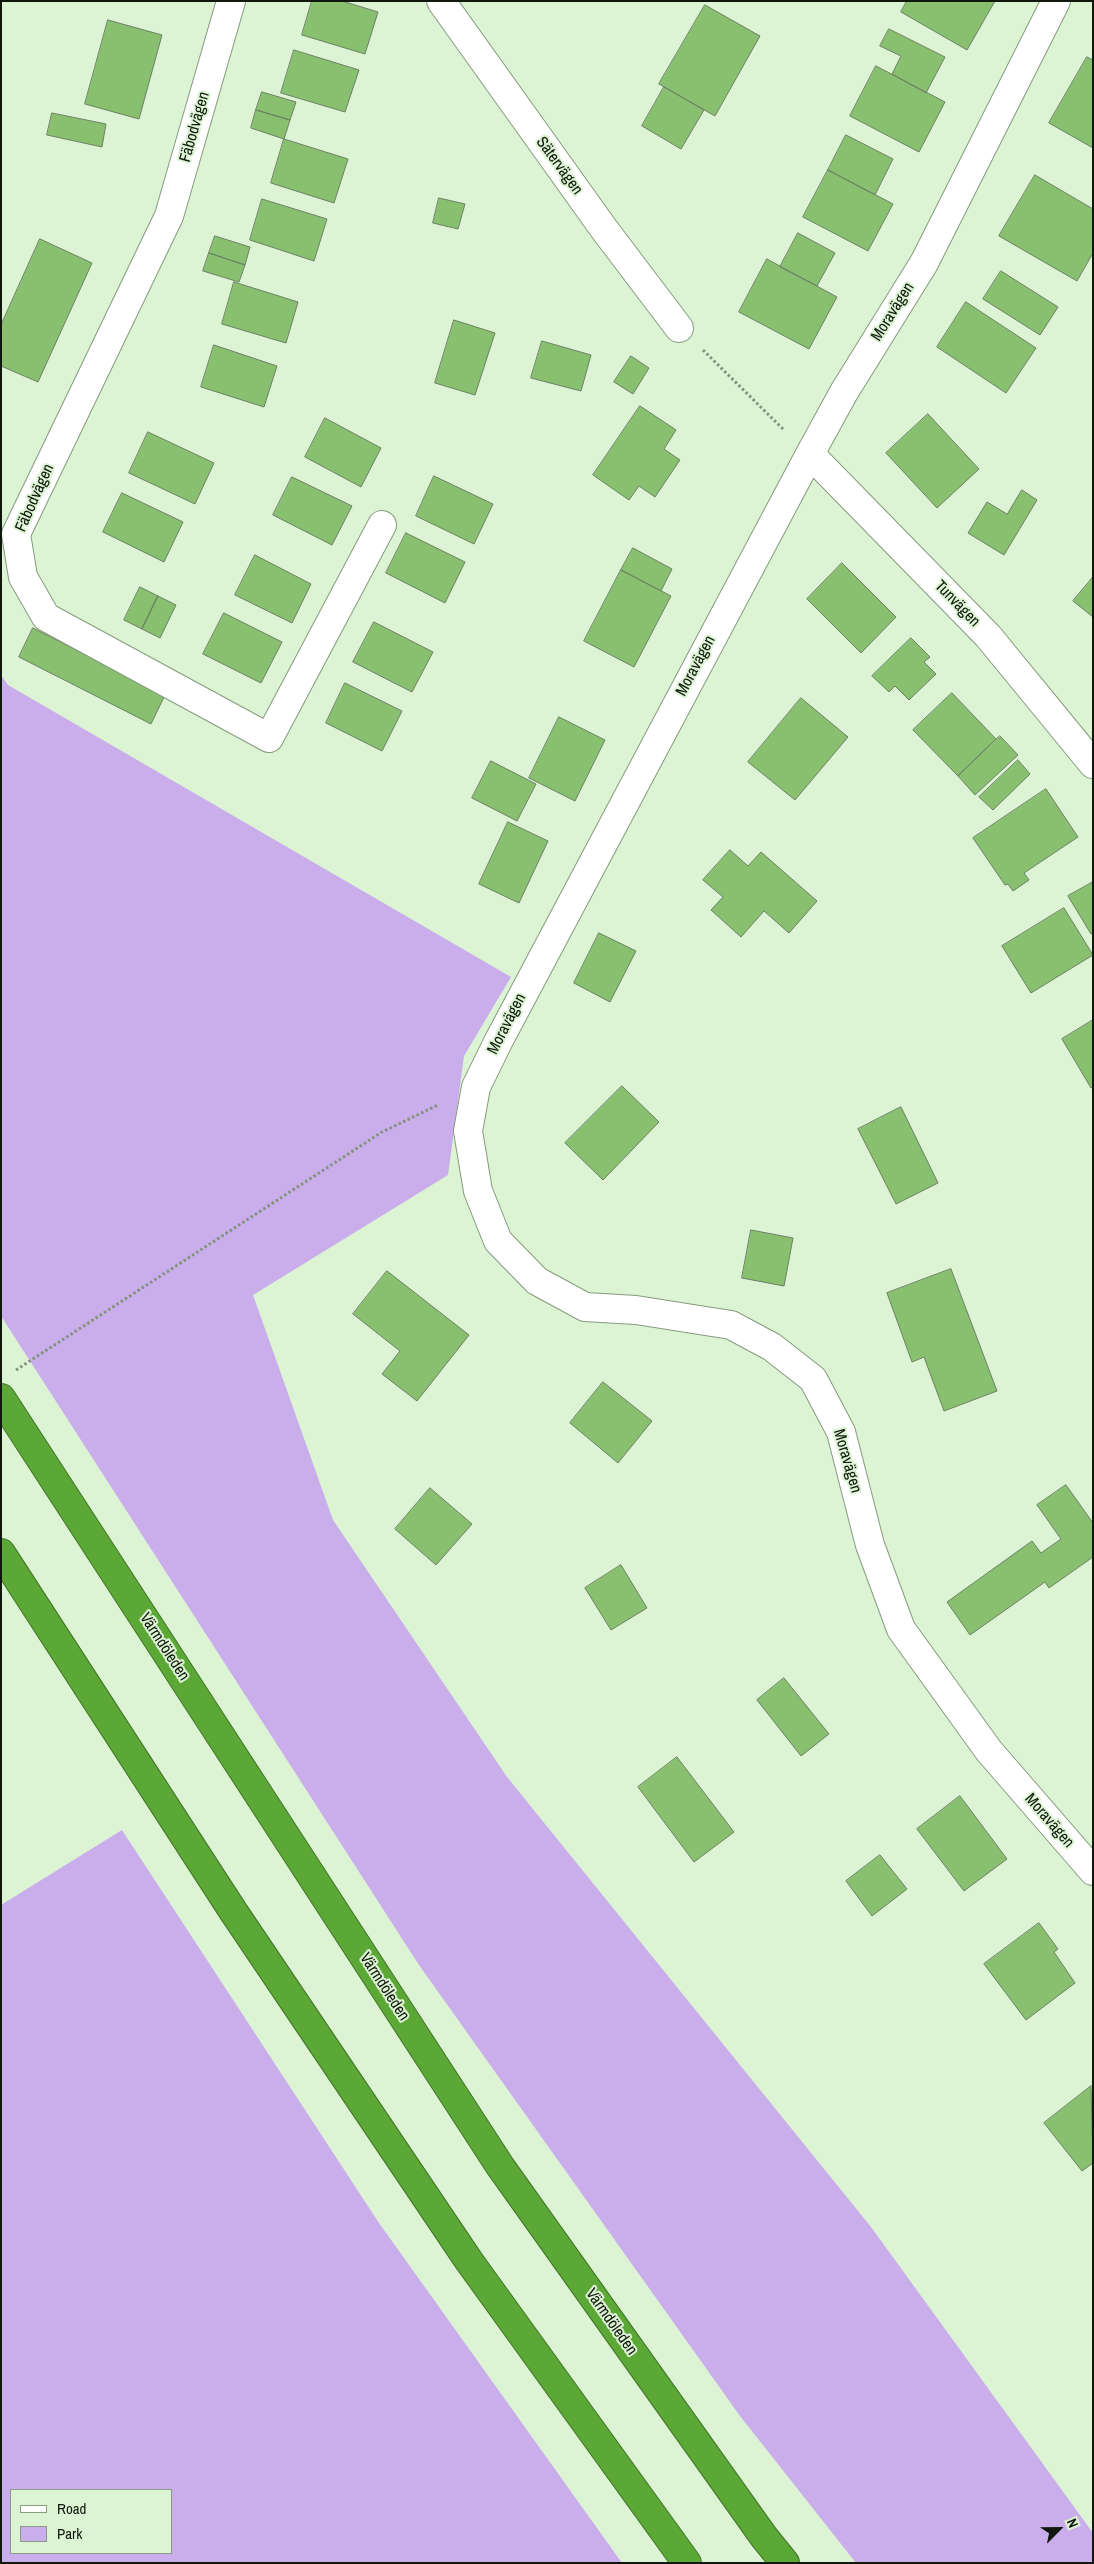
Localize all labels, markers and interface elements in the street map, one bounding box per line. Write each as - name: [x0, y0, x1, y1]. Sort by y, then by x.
- street label: Fäbodvägen: [176, 90, 214, 164]
- street label: Sätervägen: [532, 133, 586, 199]
- street label: Moravägen: [867, 279, 919, 345]
- street label: Fäbodvägen: [12, 461, 58, 535]
- street label: Tunvägen: [930, 577, 984, 631]
- street label: Moravägen: [672, 633, 720, 699]
- street label: Moravägen: [484, 990, 530, 1058]
- street label: Moravägen: [829, 1427, 865, 1495]
- street label: Värmdöleden: [135, 1609, 193, 1685]
- street label: Moravägen: [1020, 1790, 1078, 1852]
- street label: Värmdöleden: [355, 1949, 413, 2025]
- street label: Värmdöleden: [581, 2285, 641, 2359]
- legend: [10, 2489, 172, 2554]
- text: Road: [57, 2498, 86, 2519]
- north arrow: [1034, 2504, 1084, 2554]
- text: N: [1063, 2516, 1083, 2530]
- text: Park: [57, 2523, 82, 2544]

